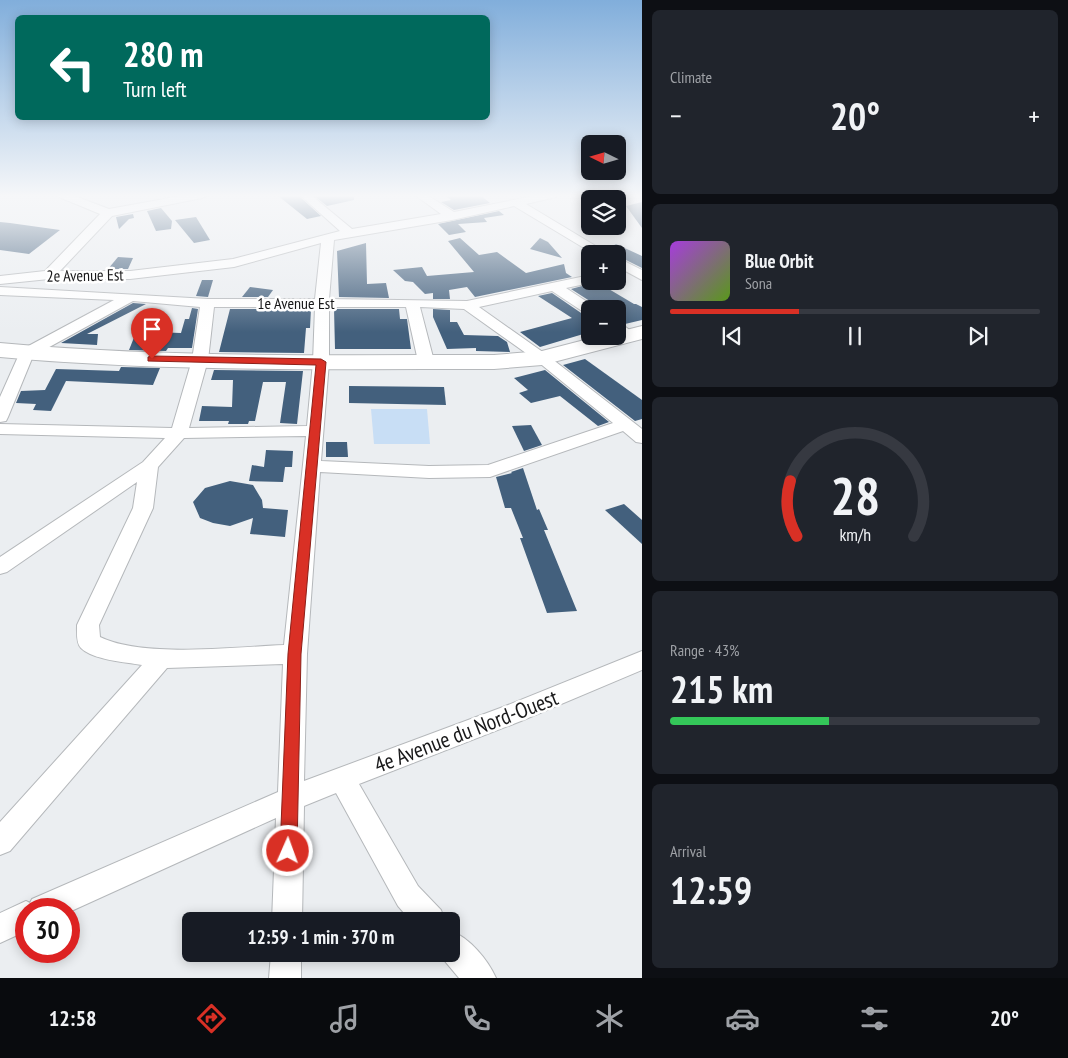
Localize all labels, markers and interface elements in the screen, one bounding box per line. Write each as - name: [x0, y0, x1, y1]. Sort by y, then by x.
- text: 280 m: [123, 31, 204, 77]
- icon: left: [40, 35, 105, 100]
- text: Climate: [670, 67, 712, 87]
- text: Turn left: [123, 75, 187, 103]
- text: 20°: [830, 91, 880, 140]
- text: −: [670, 97, 682, 134]
- text: +: [1028, 97, 1040, 134]
- north arrow: [581, 135, 626, 180]
- map controls: [581, 135, 626, 345]
- button: layers: [581, 190, 626, 235]
- button: +: [581, 245, 626, 290]
- text: Blue Orbit: [745, 249, 814, 273]
- street label: 2e Avenue Est: [46, 264, 124, 286]
- text: Sona: [745, 273, 772, 293]
- street label: 1e Avenue Est: [257, 293, 335, 313]
- button: −: [581, 300, 626, 345]
- pin: [131, 308, 173, 359]
- icon: arrive: [138, 315, 166, 343]
- icon: previous: [718, 322, 746, 350]
- icon: pause: [841, 322, 869, 350]
- icon: next: [964, 322, 992, 350]
- text: 28: [830, 462, 880, 529]
- text: km/h: [839, 523, 871, 546]
- text: Range · 43%: [670, 640, 739, 660]
- text: 215 km: [670, 664, 773, 713]
- street label: 4e Avenue du Nord-Ouest: [370, 683, 562, 779]
- position arrow: [261, 824, 313, 876]
- text: Arrival: [670, 841, 706, 861]
- text: 12:59: [670, 865, 752, 914]
- speed limit sign: 30: [15, 898, 80, 963]
- text: 12:59 · 1 min · 370 m: [248, 925, 394, 949]
- icon: directions: [194, 1001, 229, 1036]
- icon: music: [327, 1001, 362, 1036]
- icon: phone: [459, 1001, 494, 1036]
- icon: climate: [592, 1001, 627, 1036]
- icon: car: [725, 1001, 760, 1036]
- icon: filters: [857, 1001, 892, 1036]
- text: 12:58: [49, 1004, 96, 1032]
- text: 20°: [990, 1004, 1019, 1032]

